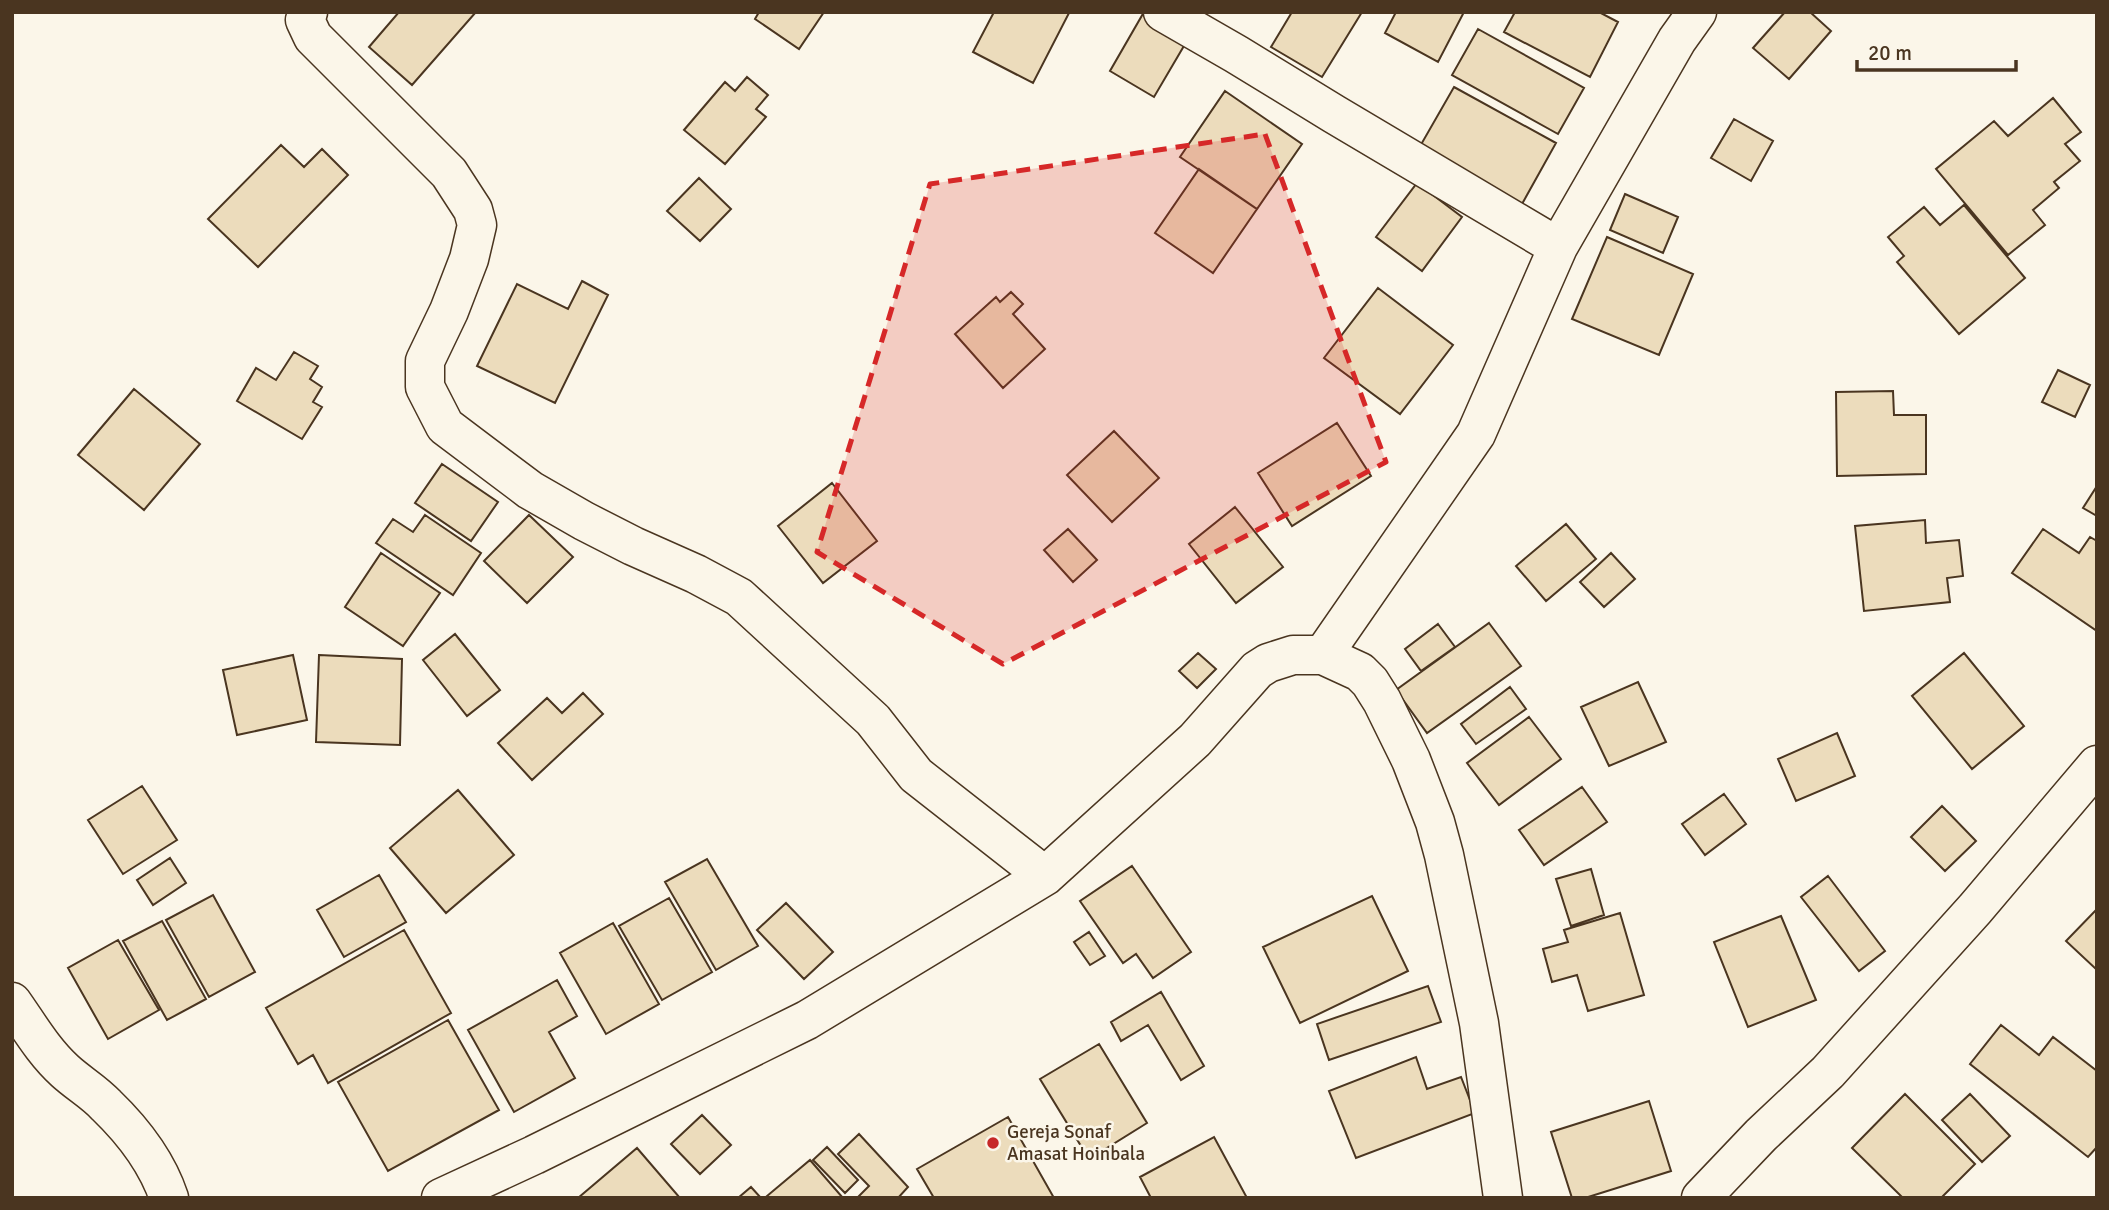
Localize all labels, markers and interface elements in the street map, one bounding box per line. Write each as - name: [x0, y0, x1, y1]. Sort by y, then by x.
- scale bar: [1857, 28, 2016, 72]
- text: 20 m: [1868, 40, 1912, 66]
- place label: Gereja Sonaf Amasat Hoinbala: [1007, 1120, 1145, 1166]
- marker: Gereja Sonaf Amasat Hoinbala: [985, 1135, 1001, 1151]

